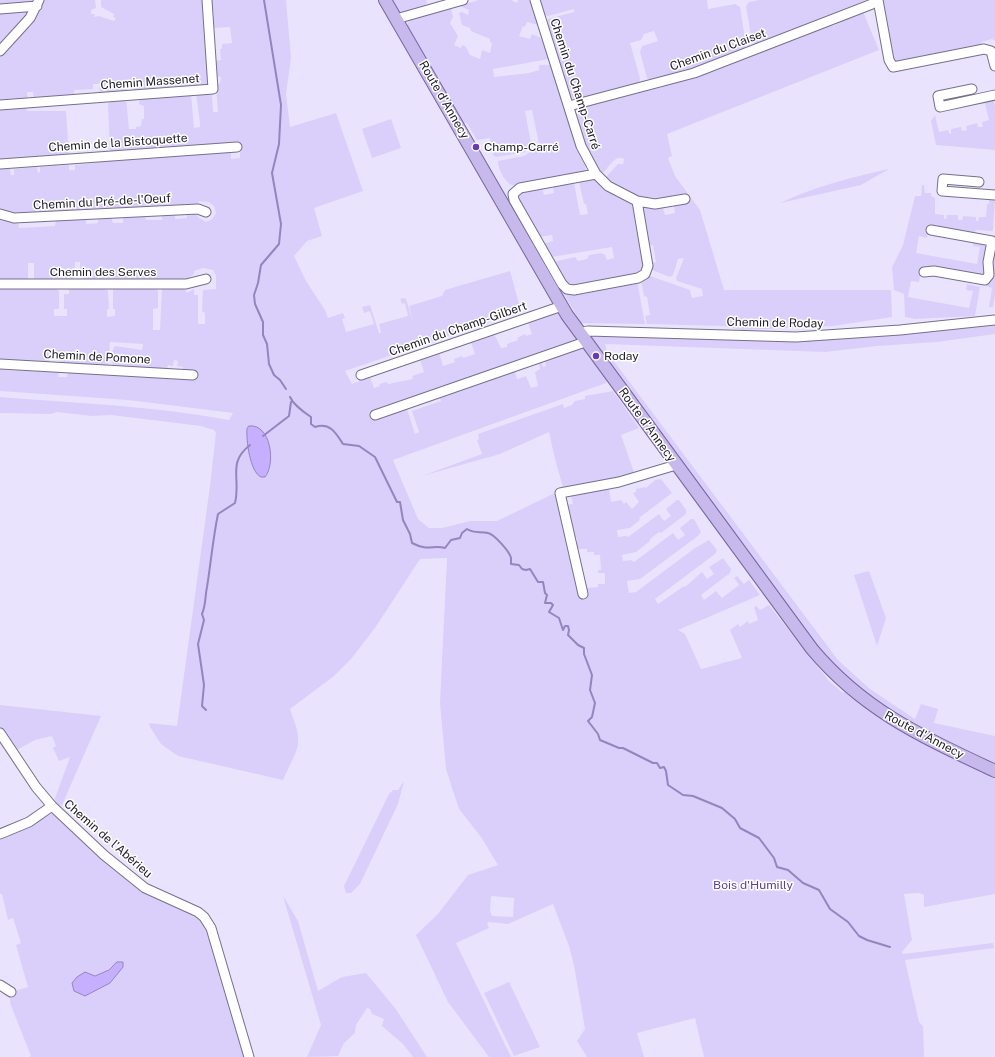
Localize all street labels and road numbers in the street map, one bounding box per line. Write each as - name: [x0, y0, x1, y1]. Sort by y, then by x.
- street label: Chemin du Champ-Carré: [547, 17, 603, 151]
- street label: Chemin du Claiset: [668, 26, 768, 74]
- street label: Route d'Annecy: [416, 58, 472, 142]
- street label: Chemin Massenet: [100, 71, 200, 93]
- street label: Chemin de la Bistoquette: [48, 131, 188, 155]
- street label: Chemin du Pré-de-l'Oeuf: [33, 191, 171, 213]
- street label: Chemin des Serves: [50, 265, 156, 279]
- street label: Chemin du Champ-Gilbert: [387, 299, 529, 359]
- street label: Chemin de Roday: [726, 315, 824, 331]
- street label: Chemin de Pomone: [43, 347, 151, 367]
- street label: Route d'Annecy: [615, 385, 679, 465]
- street label: Route d'Annecy: [882, 708, 966, 762]
- street label: Chemin de l'Abérieu: [61, 797, 155, 881]

